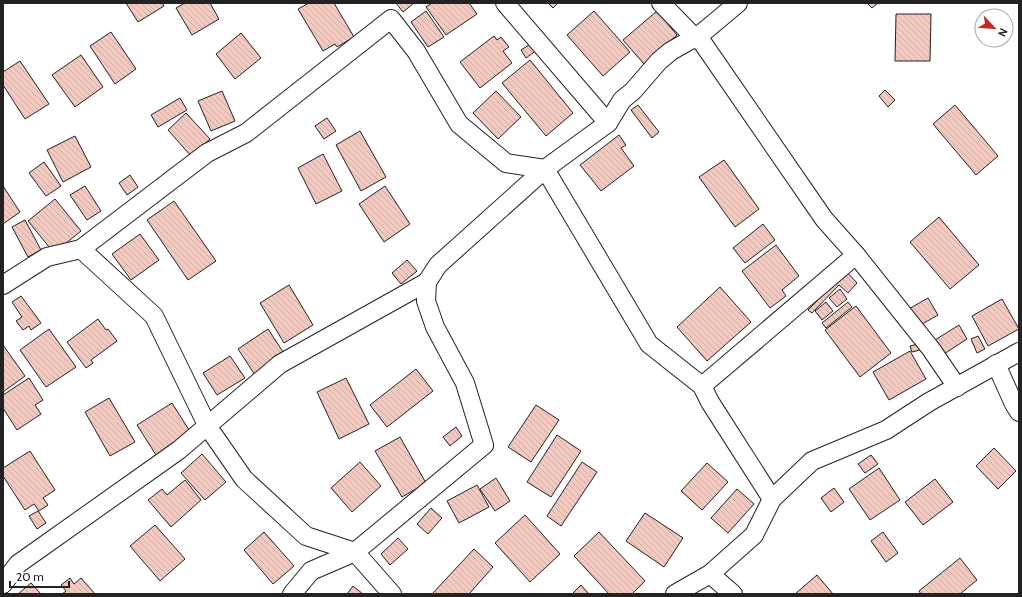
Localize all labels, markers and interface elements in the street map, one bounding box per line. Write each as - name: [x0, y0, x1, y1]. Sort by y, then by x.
- north arrow: [974, 8, 1014, 48]
- text: N: [995, 26, 1011, 39]
- scale bar: [10, 563, 69, 589]
- text: 20 m: [16, 569, 44, 584]

